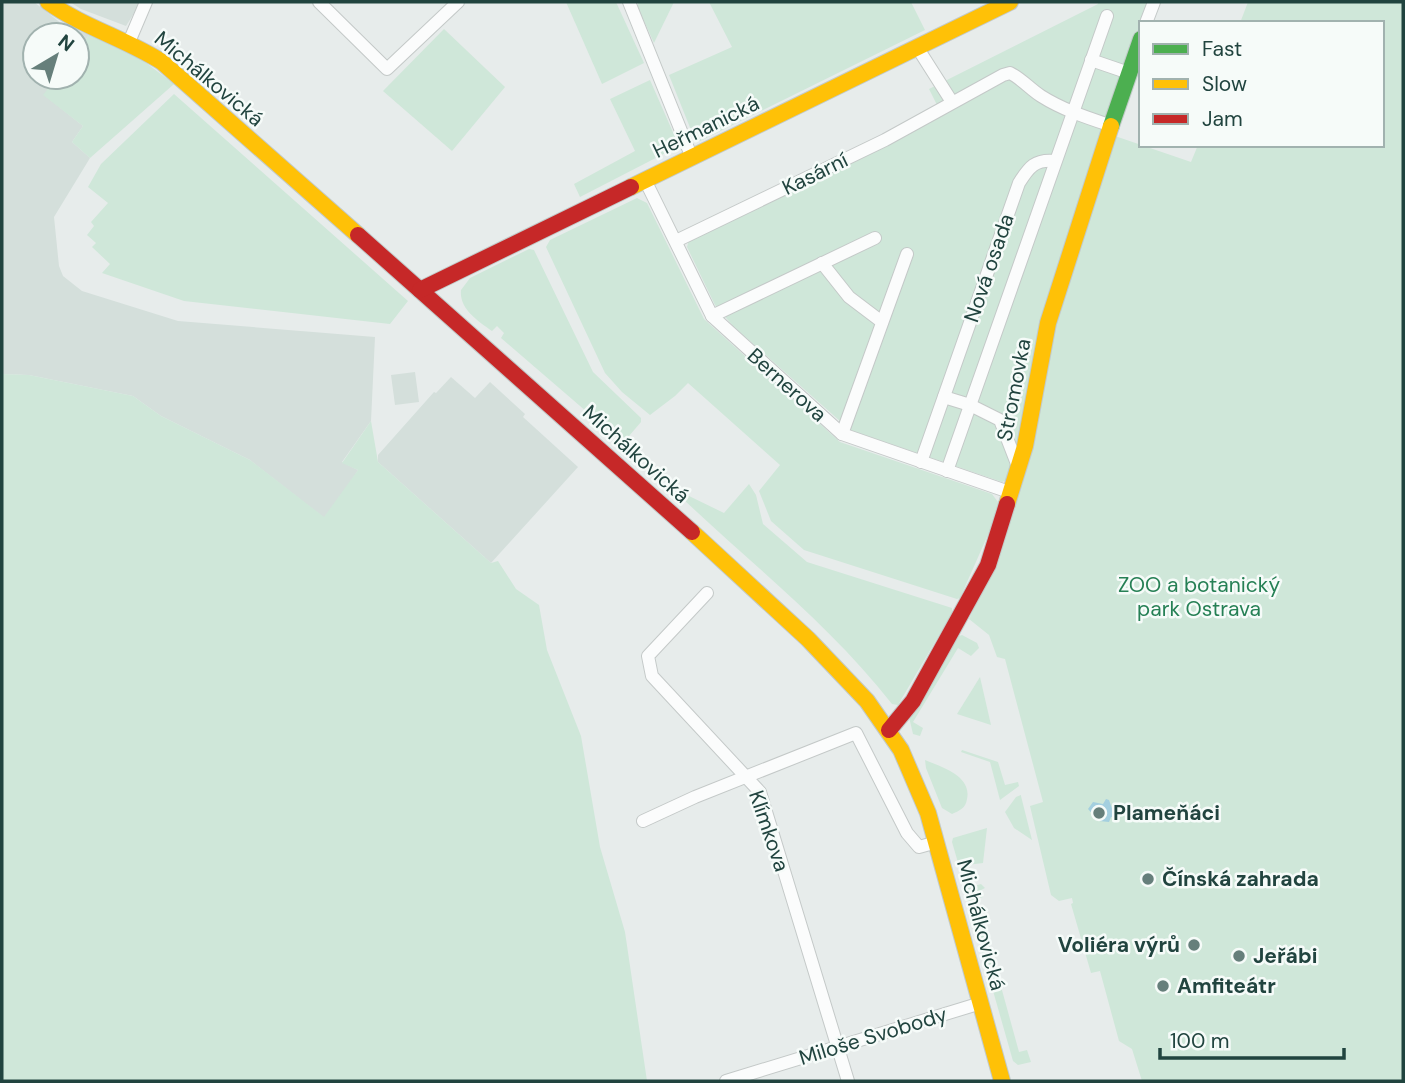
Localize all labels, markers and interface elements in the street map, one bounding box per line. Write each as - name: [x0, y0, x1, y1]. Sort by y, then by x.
- north arrow: [21, 21, 91, 91]
- legend: [1139, 21, 1384, 147]
- street label: Michálkovická: [148, 25, 270, 133]
- text: N: [53, 29, 79, 57]
- text: Fast: [1202, 35, 1242, 63]
- text: Slow: [1202, 70, 1247, 98]
- street label: Heřmanická: [648, 89, 764, 165]
- text: Jam: [1202, 105, 1243, 133]
- street label: Kasární: [778, 146, 853, 202]
- street label: Nová osada: [957, 210, 1021, 326]
- street label: Stromovka: [990, 336, 1038, 444]
- street label: Bernerova: [741, 342, 833, 428]
- street label: Michálkovická: [577, 399, 695, 509]
- park label: ZOO a botanický park Ostrava: [1118, 571, 1280, 623]
- street label: Klímkova: [742, 787, 796, 875]
- place label: Plameňáci: [1113, 799, 1220, 827]
- marker: Plameňáci: [1091, 805, 1107, 821]
- street label: Michálkovická: [950, 856, 1012, 994]
- place label: Čínská zahrada: [1162, 865, 1319, 893]
- marker: Čínská zahrada: [1140, 871, 1156, 887]
- place label: Voliéra výrů: [1058, 931, 1180, 959]
- marker: Voliéra výrů: [1186, 937, 1202, 953]
- place label: Jeřábi: [1253, 942, 1317, 970]
- marker: Jeřábi: [1231, 948, 1247, 964]
- place label: Amfiteátr: [1177, 972, 1276, 1000]
- marker: Amfiteátr: [1155, 978, 1171, 994]
- street label: Miloše Svobody: [796, 1000, 951, 1072]
- scale bar: [1160, 1016, 1344, 1060]
- text: 100 m: [1170, 1027, 1230, 1055]

